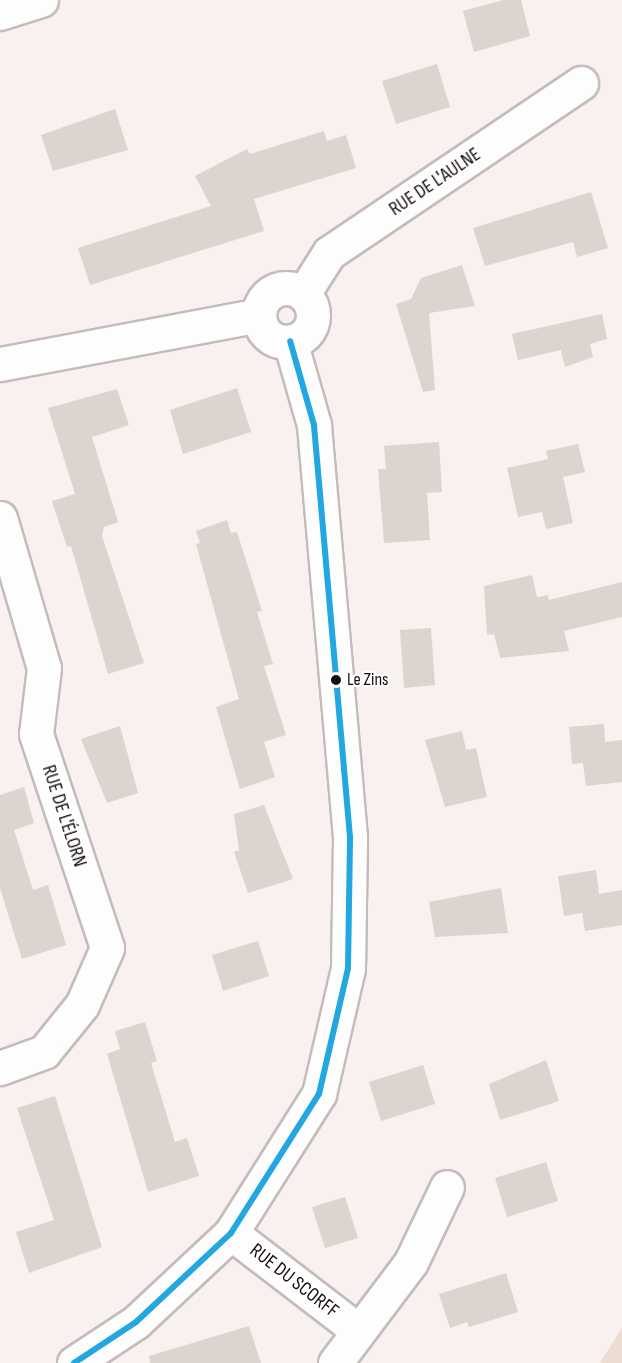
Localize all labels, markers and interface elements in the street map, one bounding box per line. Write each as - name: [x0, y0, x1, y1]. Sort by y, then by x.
- street label: RUE DE L'AULNE: [385, 143, 485, 221]
- place label: Le Zins: [347, 669, 389, 691]
- marker: Le Zins: [330, 674, 342, 686]
- street label: RUE DE L'ÉLORN: [36, 762, 92, 870]
- street label: RUE DU SCORFF: [245, 1239, 343, 1323]

